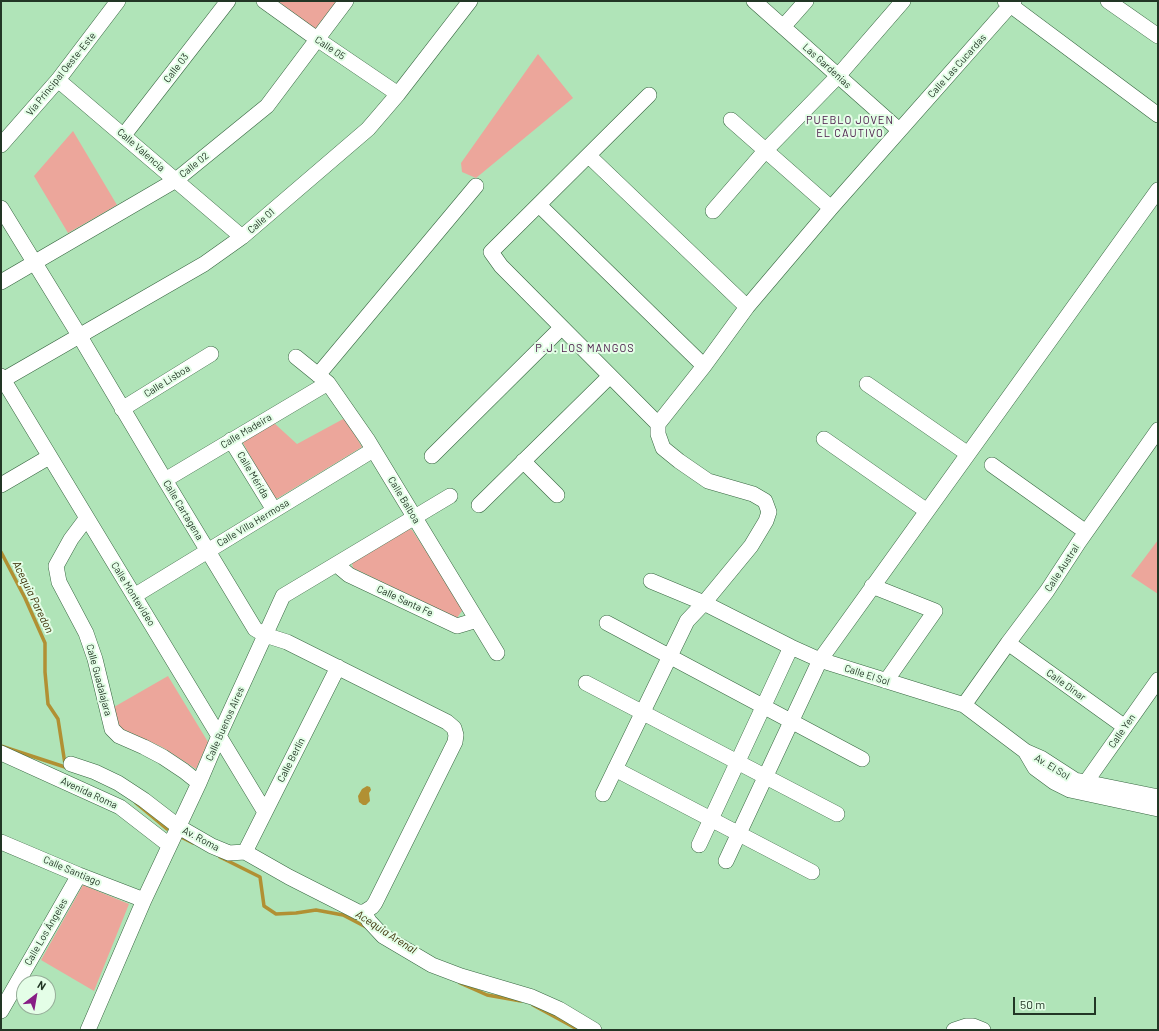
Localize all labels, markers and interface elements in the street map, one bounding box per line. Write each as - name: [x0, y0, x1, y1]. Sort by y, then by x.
- street label: Vía Principal Oeste-Este: [24, 30, 98, 118]
- street label: Calle Las Cucardas: [925, 32, 989, 100]
- street label: Calle 05: [313, 34, 347, 62]
- street label: Las Gardenias: [800, 41, 854, 91]
- street label: Calle 03: [161, 51, 191, 85]
- district label: PUEBLO JOVEN EL CAUTIVO: [806, 113, 894, 139]
- street label: Calle Valencia: [115, 126, 167, 174]
- street label: Calle 02: [177, 150, 211, 180]
- street label: Calle 01: [245, 206, 277, 236]
- district label: P.J. LOS MANGOS: [535, 341, 635, 355]
- street label: Calle Lisboa: [142, 362, 192, 400]
- street label: Calle Madeira: [218, 411, 274, 451]
- street label: Calle Mérida: [234, 450, 272, 500]
- street label: Calle Balboa: [385, 474, 423, 526]
- street label: Calle Cartagena: [160, 478, 206, 542]
- street label: Calle Villa Hermosa: [215, 497, 291, 549]
- street label: Calle Austral: [1042, 542, 1082, 594]
- water label: Acequia Paredon: [10, 559, 56, 635]
- street label: Calle Montevideo: [109, 560, 157, 628]
- street label: Calle Santa Fe: [375, 583, 435, 619]
- street label: Calle Guadalajara: [84, 643, 114, 717]
- street label: Calle El Sol: [843, 662, 891, 688]
- street label: Calle Dinar: [1044, 667, 1088, 703]
- street label: Calle Buenos Aires: [203, 685, 247, 763]
- street label: Calle Yen: [1106, 712, 1138, 750]
- street label: Calle Berlín: [275, 736, 307, 784]
- street label: Av. El Sol: [1032, 752, 1072, 782]
- street label: Avenida Roma: [59, 775, 119, 811]
- street label: Av. Roma: [181, 824, 221, 854]
- street label: Calle Santiago: [41, 853, 103, 889]
- street label: Calle Los Ángeles: [22, 896, 70, 968]
- water label: Acequia Arenal: [353, 907, 419, 957]
- north arrow: [16, 975, 56, 1015]
- text: N: [35, 978, 48, 993]
- scale bar: [1015, 989, 1098, 1015]
- text: 50 m: [1020, 997, 1045, 1011]

